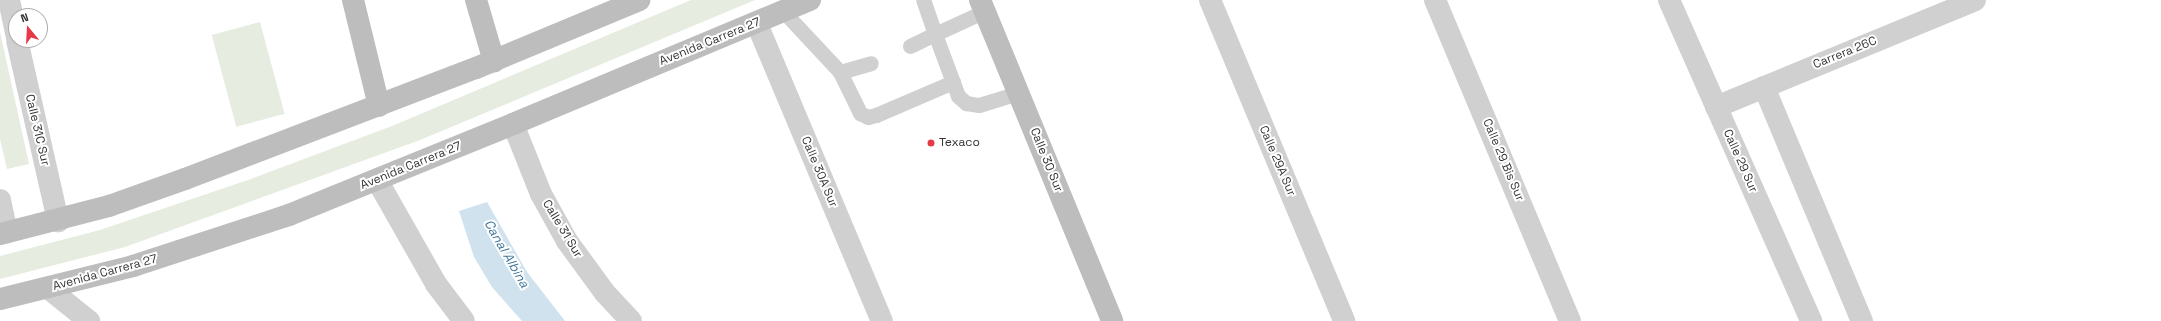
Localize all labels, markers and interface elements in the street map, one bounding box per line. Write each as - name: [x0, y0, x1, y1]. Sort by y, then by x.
- north arrow: [8, 8, 48, 48]
- text: N: [19, 10, 30, 25]
- street label: Avenida Carrera 27: [657, 15, 763, 69]
- street label: Carrera 26C: [1811, 34, 1879, 72]
- street label: Calle 31C Sur: [22, 93, 52, 167]
- street label: Calle 29 Bis Sur: [1479, 117, 1527, 203]
- street label: Calle 29A Sur: [1256, 124, 1298, 198]
- street label: Calle 30 Sur: [1027, 126, 1065, 194]
- street label: Calle 29 Sur: [1720, 127, 1760, 195]
- street label: Calle 30A Sur: [798, 134, 840, 210]
- place label: Texaco: [939, 136, 980, 150]
- marker: Texaco: [926, 138, 936, 148]
- street label: Avenida Carrera 27: [358, 139, 464, 193]
- street label: Calle 31 Sur: [539, 197, 585, 261]
- water label: Canal Albina: [480, 217, 532, 291]
- street label: Avenida Carrera 27: [51, 252, 159, 294]

